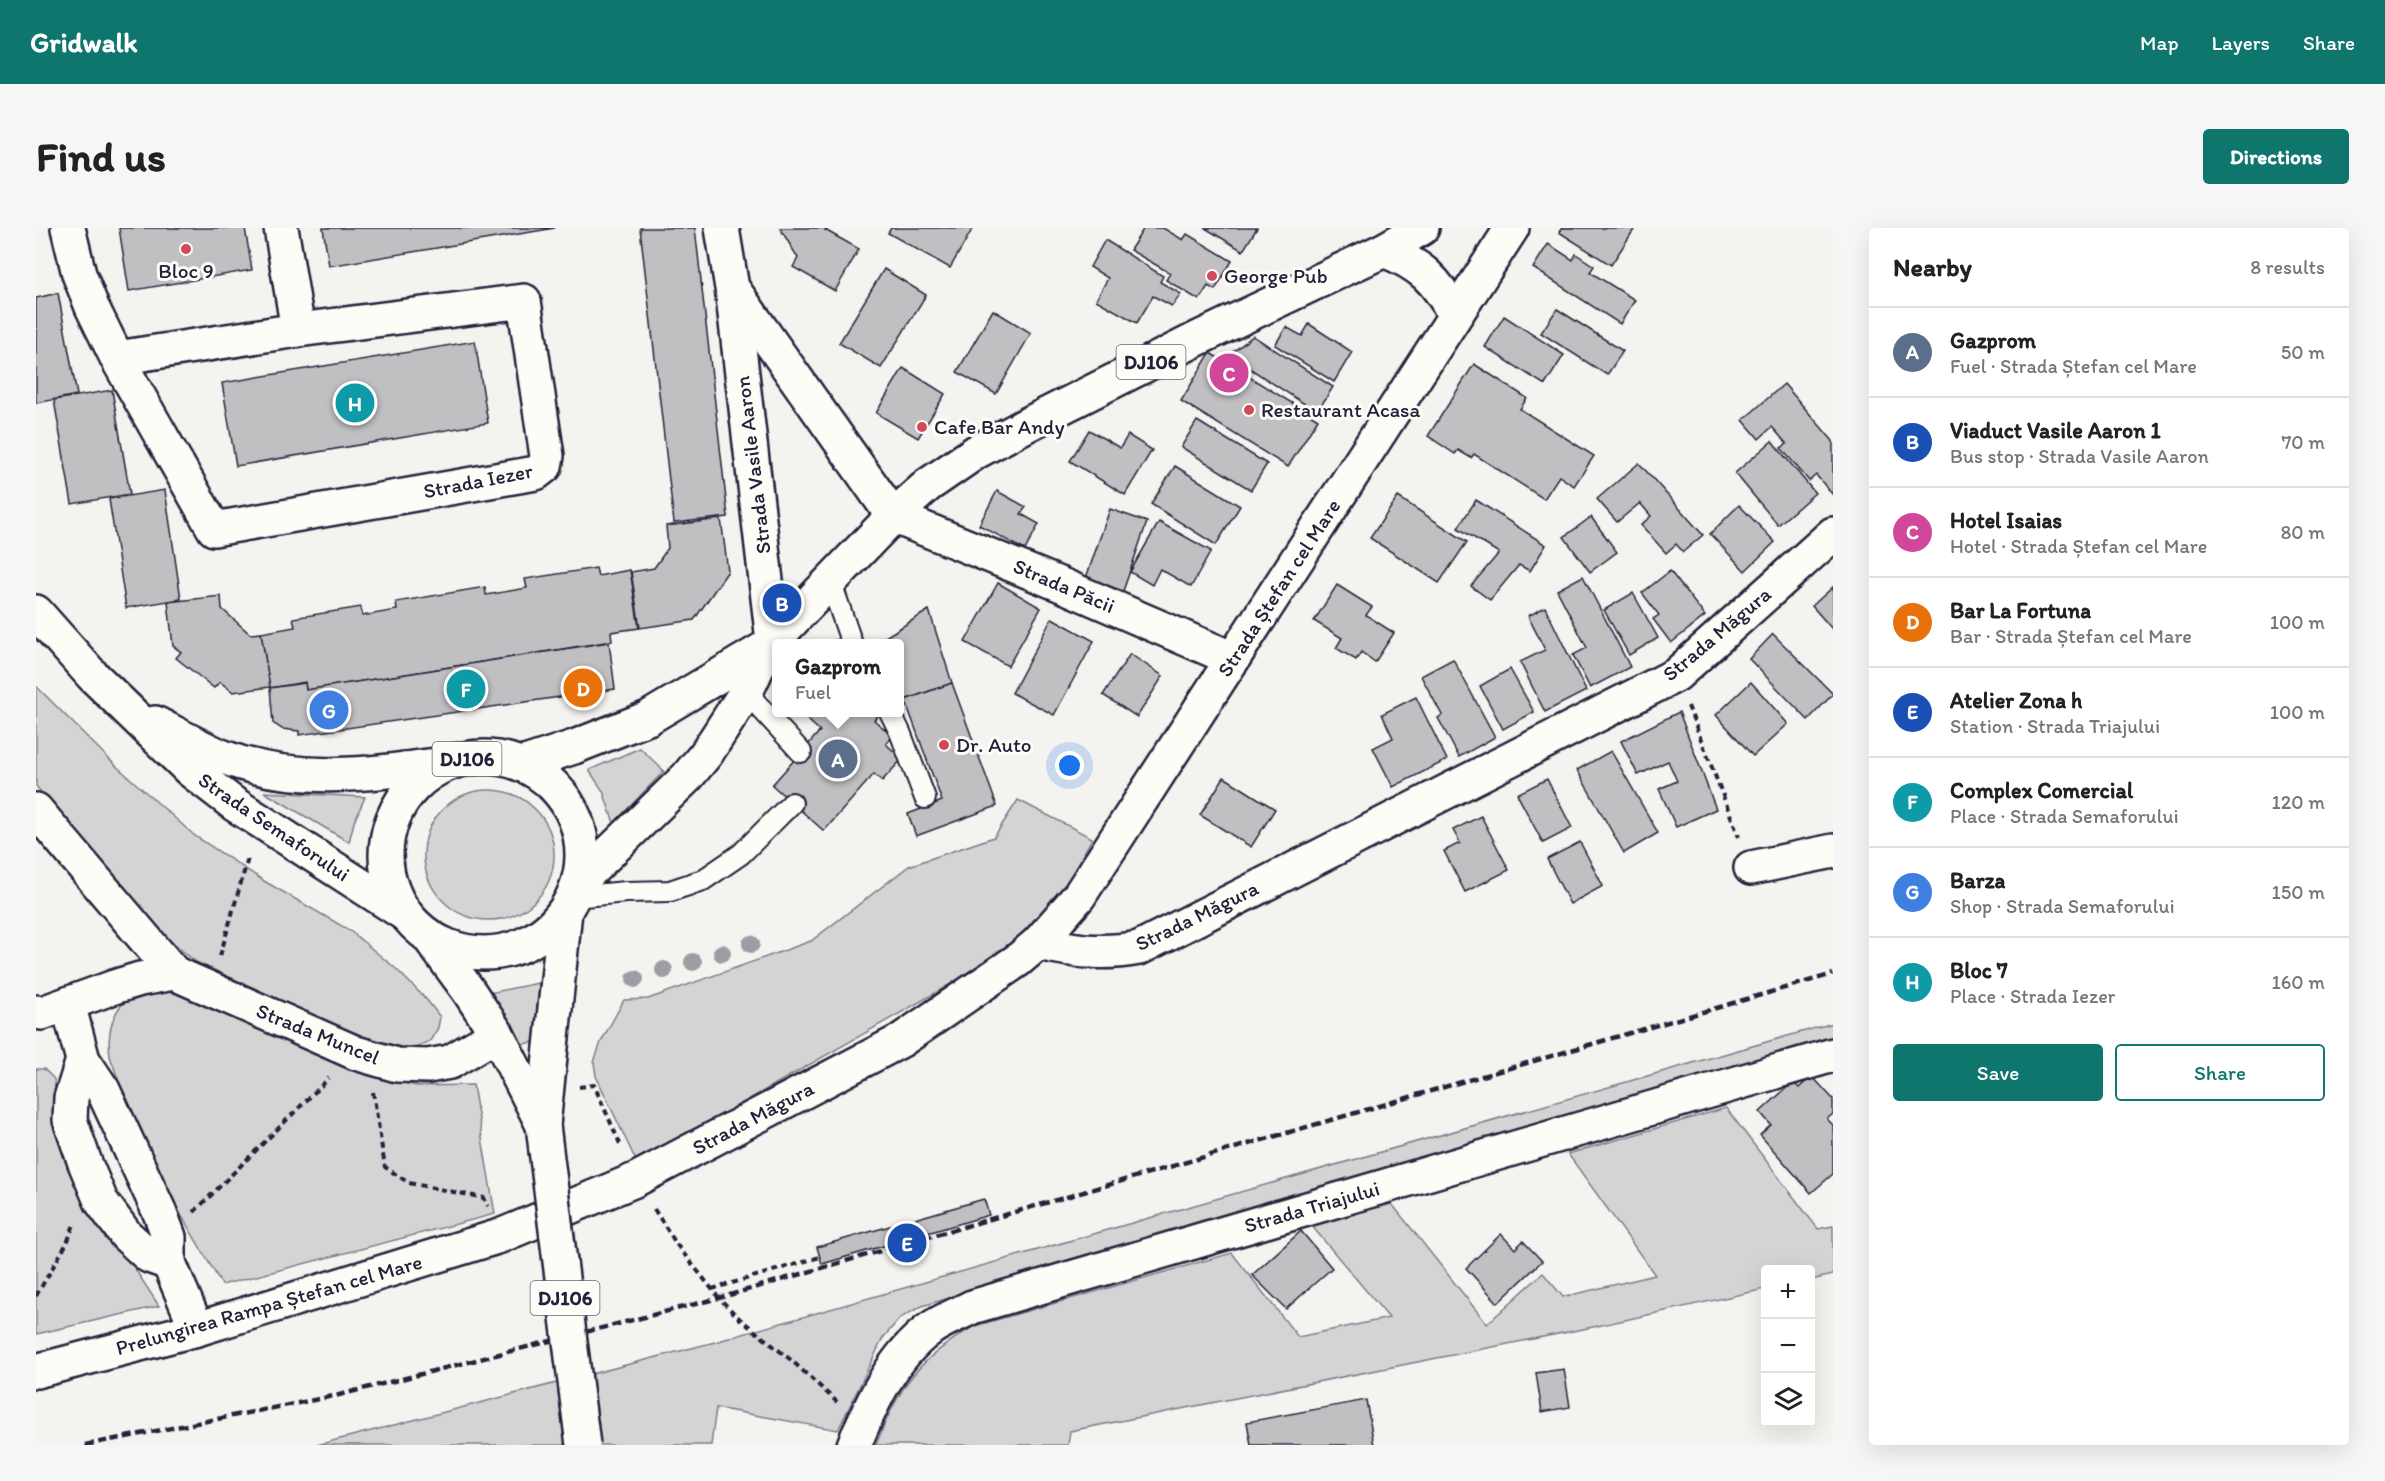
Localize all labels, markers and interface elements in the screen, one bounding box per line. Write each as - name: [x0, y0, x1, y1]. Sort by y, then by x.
- text: Gridwalk: [30, 25, 138, 59]
- text: Map: [2140, 30, 2179, 55]
- text: Layers: [2212, 30, 2270, 55]
- text: Share: [2303, 30, 2355, 55]
- button: Directions: [2203, 129, 2349, 184]
- text: Find us: [36, 131, 166, 182]
- marker: Bloc 9: [179, 242, 193, 256]
- text: Nearby: [1893, 251, 1972, 283]
- text: 8 results: [2250, 255, 2325, 279]
- place label: Bloc 9: [158, 258, 214, 283]
- place label: George Pub: [1224, 263, 1328, 288]
- marker: George Pub: [1205, 269, 1219, 283]
- text: Gazprom: [1950, 327, 2036, 354]
- text: A: [1906, 340, 1919, 364]
- text: 50 m: [2281, 340, 2325, 364]
- road number: DJ106: [1116, 345, 1186, 379]
- pin: C: [1210, 350, 1248, 396]
- text: Fuel · Strada Ștefan cel Mare: [1950, 354, 2197, 378]
- street label: Strada Vasile Aaron: [729, 375, 776, 555]
- pin: H: [336, 380, 374, 426]
- place label: Restaurant Acasa: [1261, 397, 1420, 422]
- marker: Restaurant Acasa: [1242, 403, 1256, 417]
- place label: Cafe Bar Andy: [934, 414, 1065, 439]
- text: Viaduct Vasile Aaron 1: [1950, 417, 2161, 444]
- marker: Cafe Bar Andy: [915, 420, 929, 434]
- text: B: [1906, 430, 1919, 454]
- text: 70 m: [2281, 430, 2325, 454]
- text: Bus stop · Strada Vasile Aaron: [1950, 444, 2209, 468]
- street label: Strada Iezer: [421, 458, 535, 503]
- street label: Strada Ștefan cel Mare: [1212, 494, 1345, 681]
- text: Hotel Isaias: [1950, 507, 2062, 534]
- text: C: [1906, 520, 1919, 544]
- text: 80 m: [2280, 520, 2325, 544]
- text: Hotel · Strada Ștefan cel Mare: [1950, 534, 2207, 558]
- street label: Strada Păcii: [1010, 553, 1119, 618]
- pin: B: [762, 580, 802, 626]
- street label: Strada Măgura: [1657, 581, 1776, 686]
- text: Bar La Fortuna: [1950, 597, 2091, 624]
- text: D: [1906, 610, 1919, 634]
- text: 100 m: [2270, 610, 2325, 634]
- text: Bar · Strada Ștefan cel Mare: [1950, 624, 2192, 648]
- popup: [772, 639, 904, 717]
- text: Gazprom: [795, 653, 881, 680]
- pin: F: [446, 666, 486, 712]
- pin: D: [564, 666, 602, 710]
- text: Fuel: [795, 680, 831, 704]
- text: Atelier Zona h: [1950, 687, 2082, 714]
- pin: G: [310, 688, 348, 732]
- text: E: [1907, 700, 1918, 724]
- text: 100 m: [2270, 700, 2325, 724]
- text: Station · Strada Triajului: [1950, 714, 2160, 738]
- place label: Dr. Auto: [956, 732, 1032, 757]
- pin: A: [818, 736, 858, 782]
- marker: Dr. Auto: [937, 738, 951, 752]
- road number: DJ106: [432, 742, 502, 776]
- your location: [1055, 751, 1084, 780]
- street label: Strada Semaforului: [194, 767, 355, 886]
- text: Complex Comercial: [1950, 777, 2133, 804]
- text: F: [1907, 790, 1918, 814]
- text: 120 m: [2272, 790, 2325, 814]
- text: Place · Strada Semaforului: [1950, 804, 2179, 828]
- text: Barza: [1950, 867, 2005, 894]
- street label: Strada Măgura: [1131, 875, 1262, 956]
- text: G: [1906, 880, 1919, 904]
- text: 150 m: [2272, 880, 2325, 904]
- text: Shop · Strada Semaforului: [1950, 894, 2175, 918]
- text: Bloc 7: [1950, 957, 2008, 984]
- text: H: [1906, 970, 1919, 994]
- text: 160 m: [2272, 970, 2325, 994]
- text: Place · Strada Iezer: [1950, 984, 2115, 1008]
- street label: Strada Muncel: [253, 997, 383, 1070]
- button: Save: [1893, 1044, 2103, 1101]
- button: Share: [2115, 1044, 2325, 1101]
- street label: Strada Măgura: [688, 1075, 818, 1160]
- street label: Strada Triajului: [1241, 1175, 1382, 1238]
- pin: E: [888, 1220, 926, 1266]
- street label: Prelungirea Rampa Ștefan cel Mare: [113, 1249, 425, 1360]
- map controls: [1761, 1265, 1815, 1427]
- button: +: [1761, 1265, 1815, 1319]
- road number: DJ106: [530, 1281, 600, 1315]
- button: −: [1761, 1319, 1815, 1373]
- button: layers: [1761, 1373, 1815, 1427]

